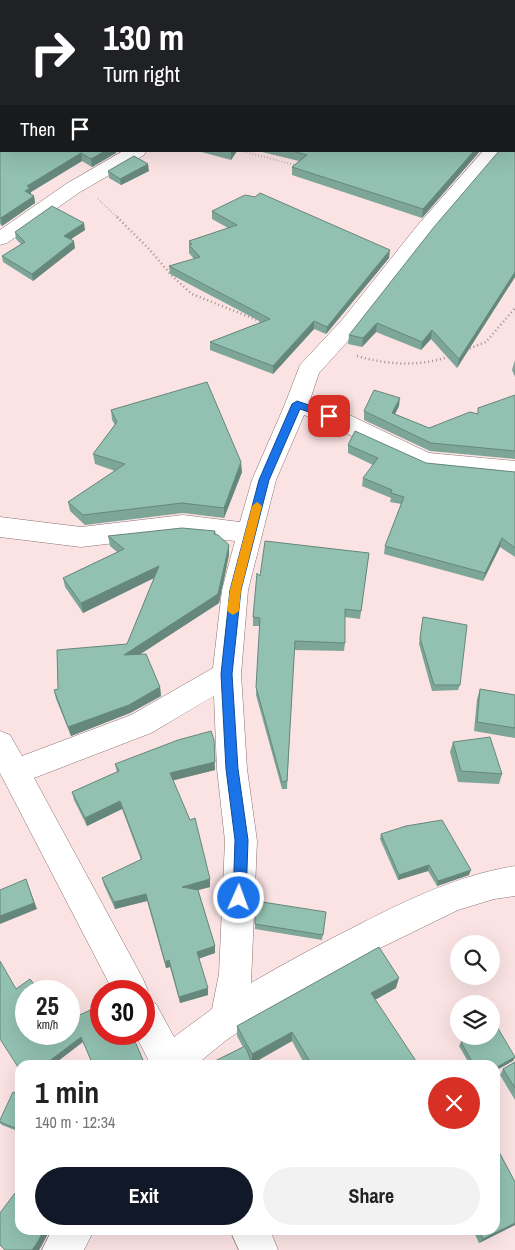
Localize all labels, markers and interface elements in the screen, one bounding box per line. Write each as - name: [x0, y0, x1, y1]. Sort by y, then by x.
- text: 130 m: [103, 14, 184, 61]
- icon: right: [20, 20, 85, 85]
- text: Turn right: [103, 59, 180, 89]
- icon: arrive: [66, 115, 94, 143]
- text: Then: [20, 116, 56, 142]
- pin: [308, 395, 350, 437]
- icon: arrive: [315, 402, 343, 430]
- position arrow: [212, 871, 264, 923]
- map controls: [450, 935, 500, 1045]
- button: search: [450, 935, 500, 985]
- speed limit sign: 30: [90, 980, 155, 1045]
- text: 25: [36, 989, 59, 1023]
- button: layers: [450, 995, 500, 1045]
- text: km/h: [37, 1017, 58, 1033]
- text: 1 min: [35, 1072, 99, 1112]
- button: close: [428, 1077, 480, 1129]
- text: 140 m · 12:34: [35, 1111, 115, 1133]
- button: Exit: [35, 1167, 253, 1225]
- button: Share: [263, 1167, 480, 1225]

